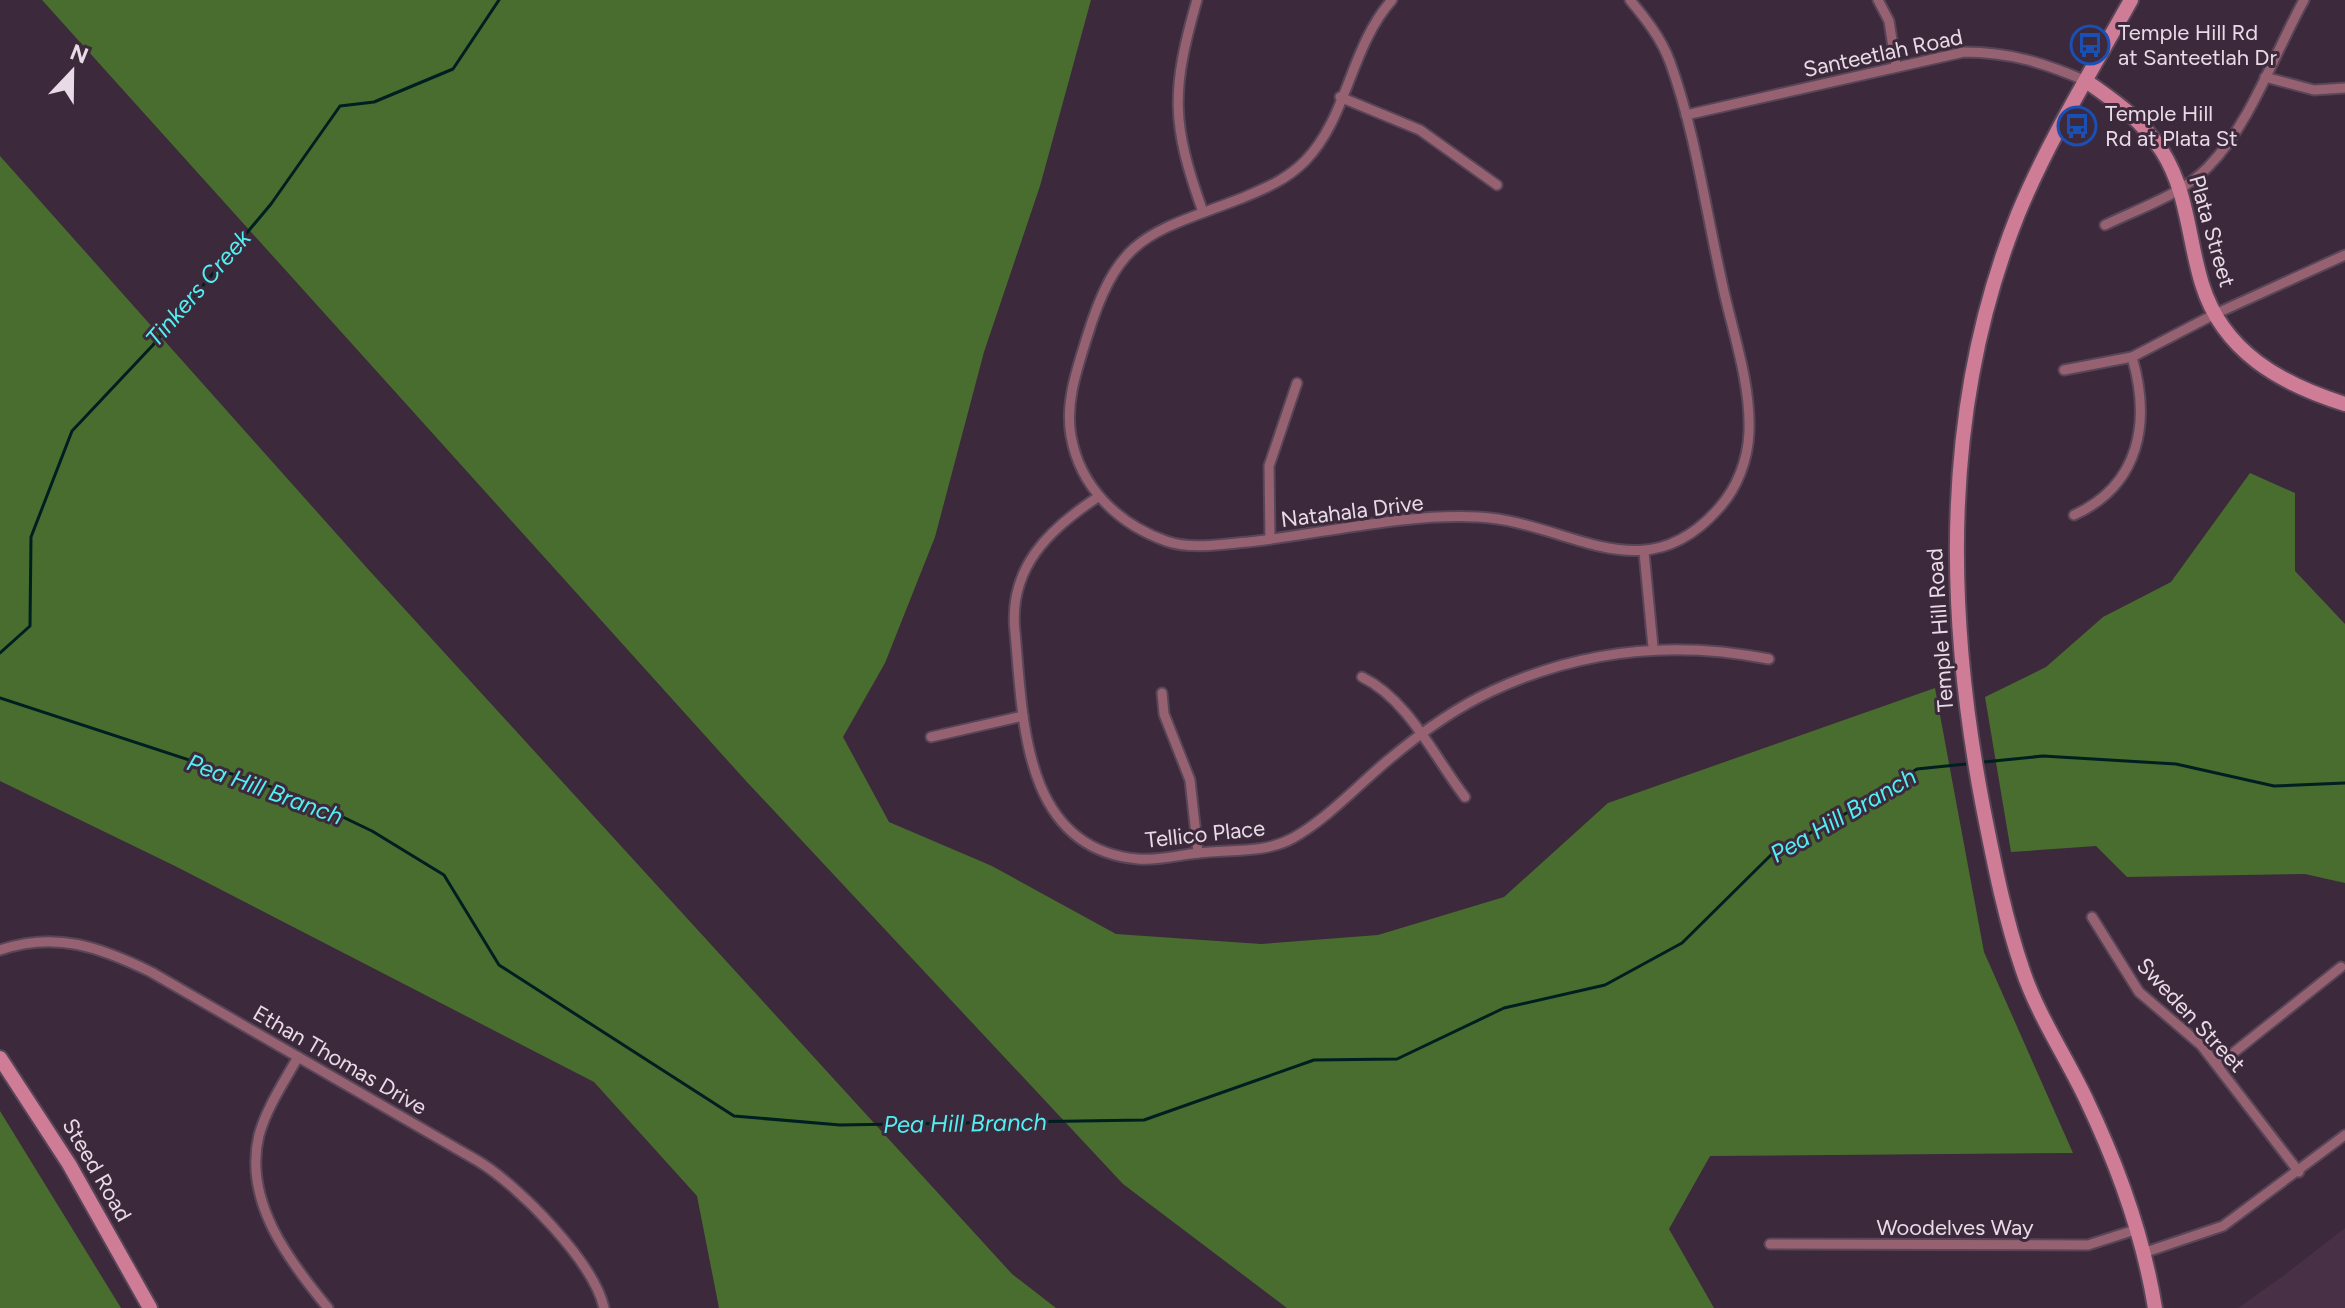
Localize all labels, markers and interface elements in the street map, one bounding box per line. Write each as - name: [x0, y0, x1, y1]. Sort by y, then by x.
- place label: Temple Hill Rd at Santeetlah Dr: [2118, 19, 2277, 71]
- street label: Santeetlah Road: [1801, 23, 1965, 83]
- bus stop icon: Temple Hill Rd at Santeetlah Dr: [2069, 24, 2111, 66]
- north arrow: [32, 32, 112, 112]
- text: N: [66, 38, 92, 70]
- place label: Temple Hill Rd at Plata St: [2105, 100, 2238, 152]
- bus stop icon: Temple Hill Rd at Plata St: [2056, 105, 2098, 147]
- street label: Plata Street: [2183, 172, 2241, 290]
- water label: Tinkers Creek: [139, 223, 258, 352]
- street label: Natahala Drive: [1279, 489, 1425, 533]
- street label: Temple Hill Road: [1921, 547, 1959, 713]
- water label: Pea Hill Branch: [183, 747, 347, 831]
- water label: Pea Hill Branch: [1765, 762, 1921, 868]
- street label: Tellico Place: [1144, 814, 1266, 854]
- street label: Sweden Street: [2131, 952, 2251, 1078]
- street label: Ethan Thomas Drive: [248, 999, 432, 1121]
- water label: Pea Hill Branch: [883, 1107, 1047, 1139]
- street label: Steed Road: [57, 1114, 137, 1226]
- street label: Woodelves Way: [1876, 1214, 2034, 1241]

